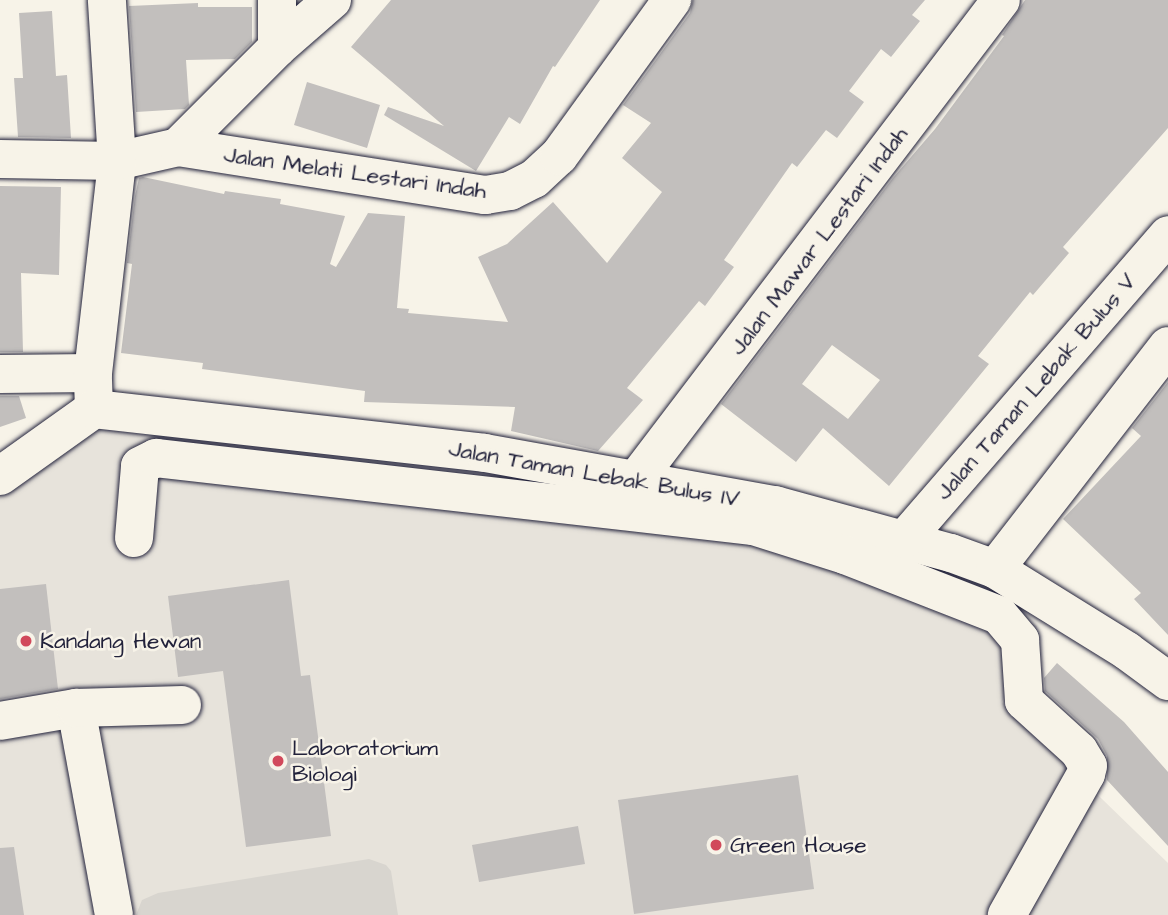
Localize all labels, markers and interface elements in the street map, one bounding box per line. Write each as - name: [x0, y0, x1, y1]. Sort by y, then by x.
- street label: Jalan Mawar Lestari Indah: [724, 121, 914, 361]
- street label: Jalan Melati Lestari Indah: [222, 141, 488, 205]
- street label: Jalan Taman Lebak Bulus V: [930, 268, 1142, 506]
- street label: Jalan Taman Lebak Bulus IV: [447, 435, 741, 513]
- place label: Kandang Hewan: [40, 627, 201, 655]
- marker: Kandang Hewan: [18, 633, 34, 649]
- place label: Laboratorium Biologi: [292, 734, 438, 788]
- marker: Laboratorium Biologi: [270, 753, 286, 769]
- place label: Green House: [730, 831, 867, 859]
- marker: Green House: [708, 837, 724, 853]

